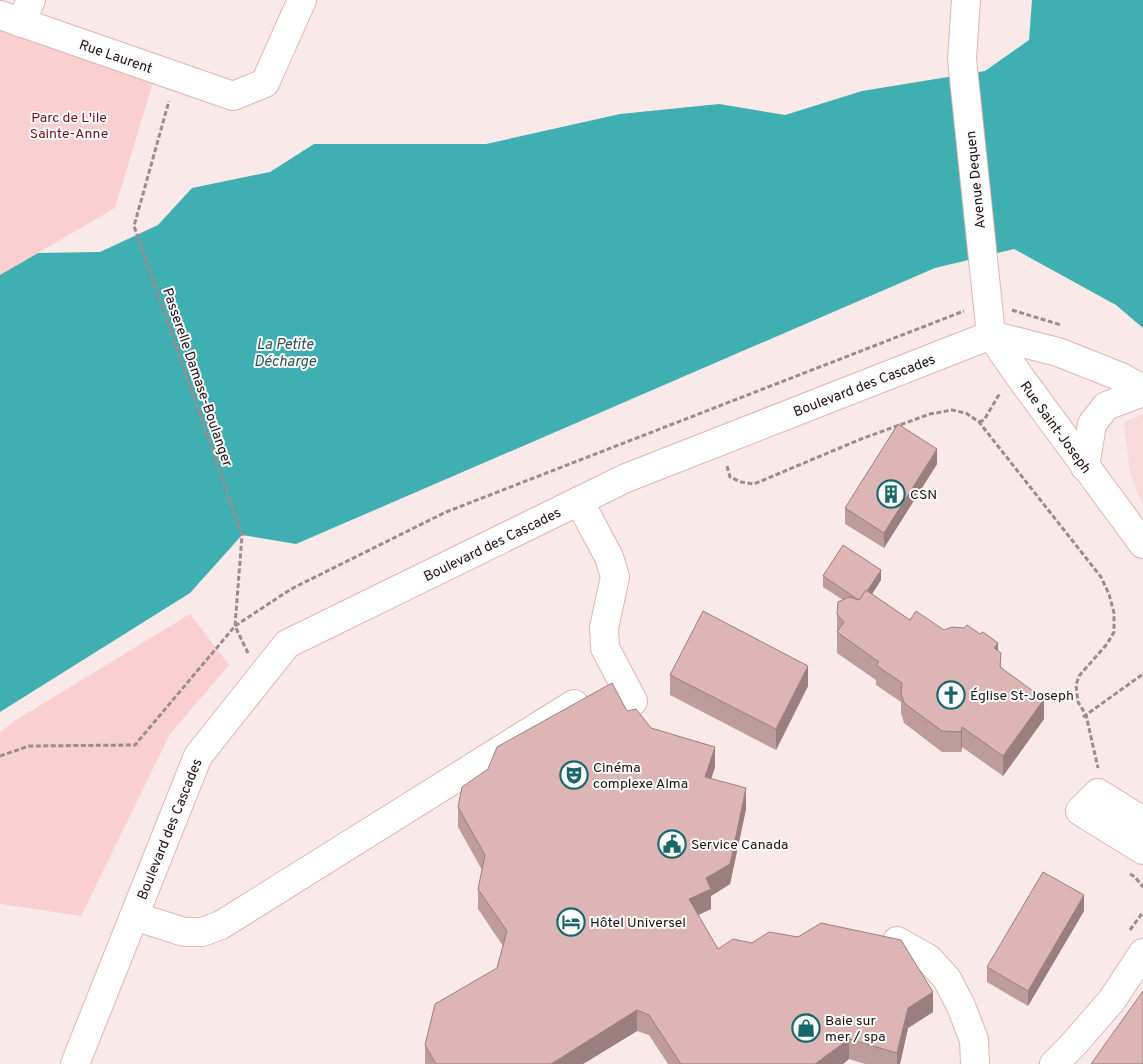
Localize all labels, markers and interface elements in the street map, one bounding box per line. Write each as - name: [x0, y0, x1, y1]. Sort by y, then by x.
- street label: Rue Laurent: [77, 37, 155, 78]
- park label: Parc de L'ile Sainte-Anne: [30, 110, 108, 143]
- street label: Avenue Dequen: [963, 130, 990, 230]
- street label: Passerelle Damase-Boulanger: [158, 286, 235, 470]
- water label: La Petite Décharge: [254, 336, 316, 372]
- street label: Boulevard des Cascades: [791, 351, 938, 421]
- street label: Rue Saint-Joseph: [1016, 378, 1094, 477]
- building icon: CSN: [876, 479, 906, 509]
- place label: CSN: [910, 487, 937, 504]
- street label: Boulevard des Cascades: [421, 505, 564, 586]
- church icon: Église St-Joseph: [936, 680, 966, 710]
- place label: Église St-Joseph: [970, 687, 1074, 705]
- street label: Boulevard des Cascades: [134, 756, 207, 903]
- theatre icon: Cinéma complexe Alma: [559, 760, 589, 790]
- place label: Cinéma complexe Alma: [593, 760, 688, 793]
- public building icon: Service Canada: [657, 829, 687, 859]
- place label: Service Canada: [691, 837, 788, 854]
- hotel icon: Hôtel Universel: [556, 907, 586, 937]
- place label: Hôtel Universel: [590, 915, 686, 932]
- shop icon: Baie sur mer / spa: [791, 1013, 821, 1043]
- place label: Baie sur mer / spa: [825, 1013, 886, 1046]

